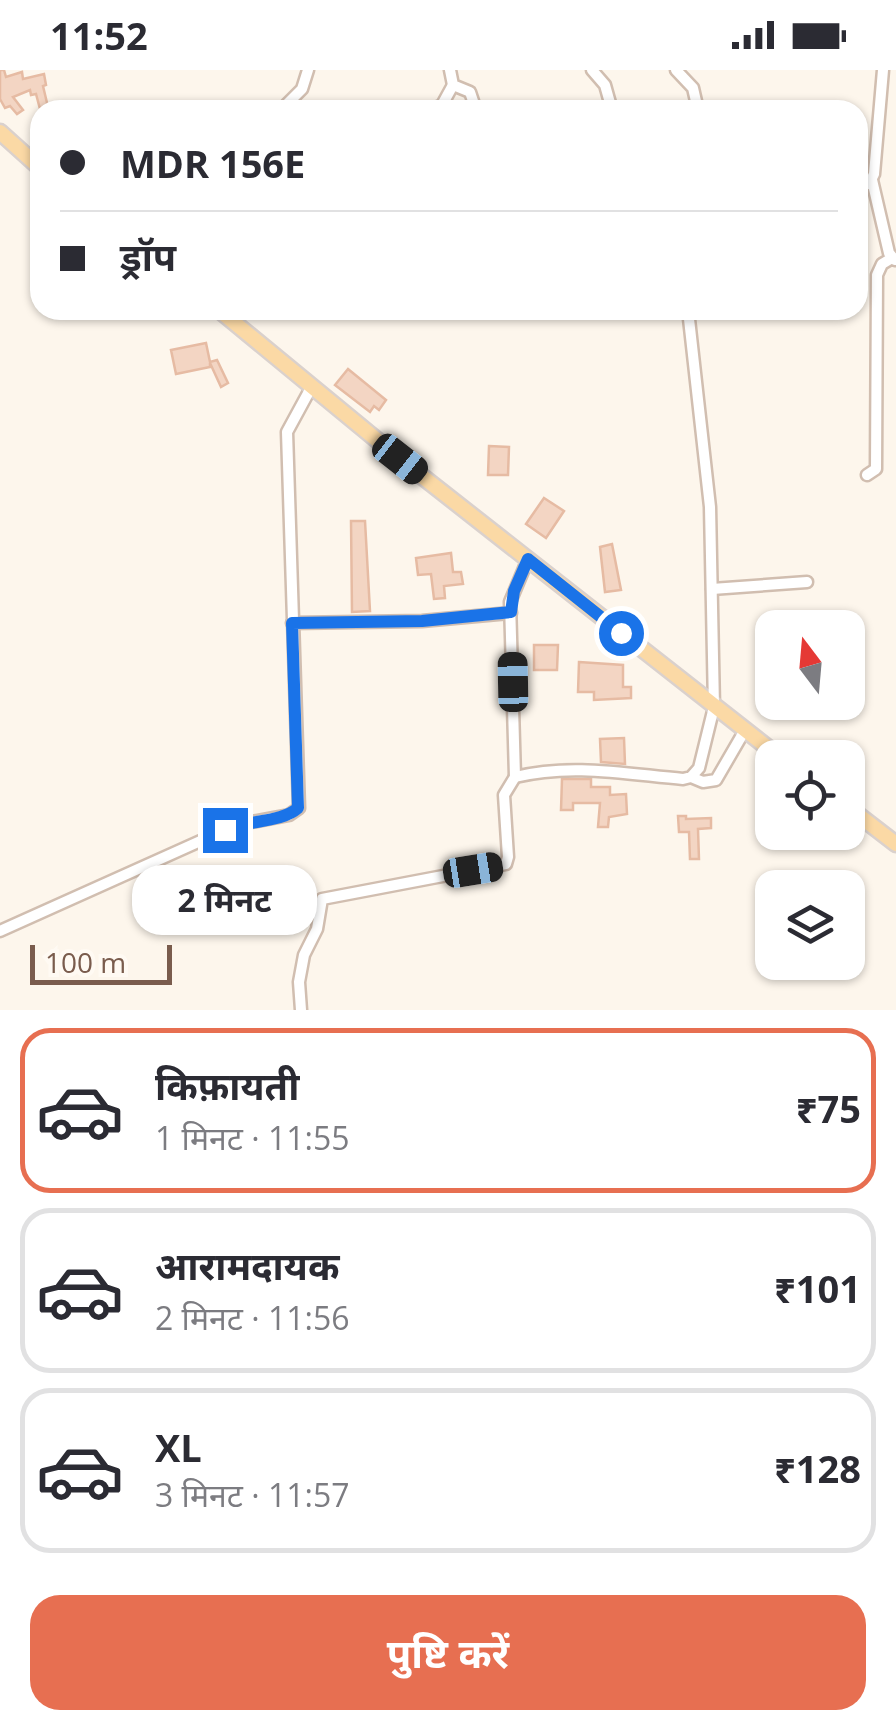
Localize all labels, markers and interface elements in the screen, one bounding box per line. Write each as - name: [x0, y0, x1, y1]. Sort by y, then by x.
- text: 11:52: [50, 9, 148, 61]
- text: MDR 156E: [120, 137, 305, 189]
- text: ड्रॉप: [120, 230, 176, 282]
- car: [367, 429, 433, 489]
- north arrow: [755, 610, 865, 720]
- map controls: [755, 610, 865, 980]
- route start: [599, 611, 644, 656]
- car: [497, 652, 529, 712]
- button: locate: [755, 740, 865, 850]
- route end: [203, 808, 248, 853]
- car: [441, 850, 505, 890]
- callout: 2 मिनट: [132, 865, 318, 935]
- button: layers: [755, 870, 865, 980]
- text: 2 मिनट: [178, 878, 271, 921]
- scale bar: [30, 940, 172, 984]
- text: 100 m: [45, 943, 126, 981]
- text: किफ़ायती: [155, 1059, 299, 1111]
- icon: car: [35, 1066, 125, 1156]
- text: ₹75: [796, 1082, 861, 1134]
- text: 1 मिनट · 11:55: [155, 1116, 350, 1159]
- text: आरामदायक: [155, 1239, 339, 1291]
- icon: car: [35, 1246, 125, 1336]
- text: ₹101: [774, 1262, 861, 1314]
- text: 2 मिनट · 11:56: [155, 1296, 350, 1339]
- text: XL: [155, 1421, 202, 1473]
- icon: car: [35, 1426, 125, 1516]
- text: ₹128: [774, 1442, 861, 1494]
- text: 3 मिनट · 11:57: [155, 1473, 350, 1516]
- button: पुष्टि करें: [30, 1595, 866, 1710]

